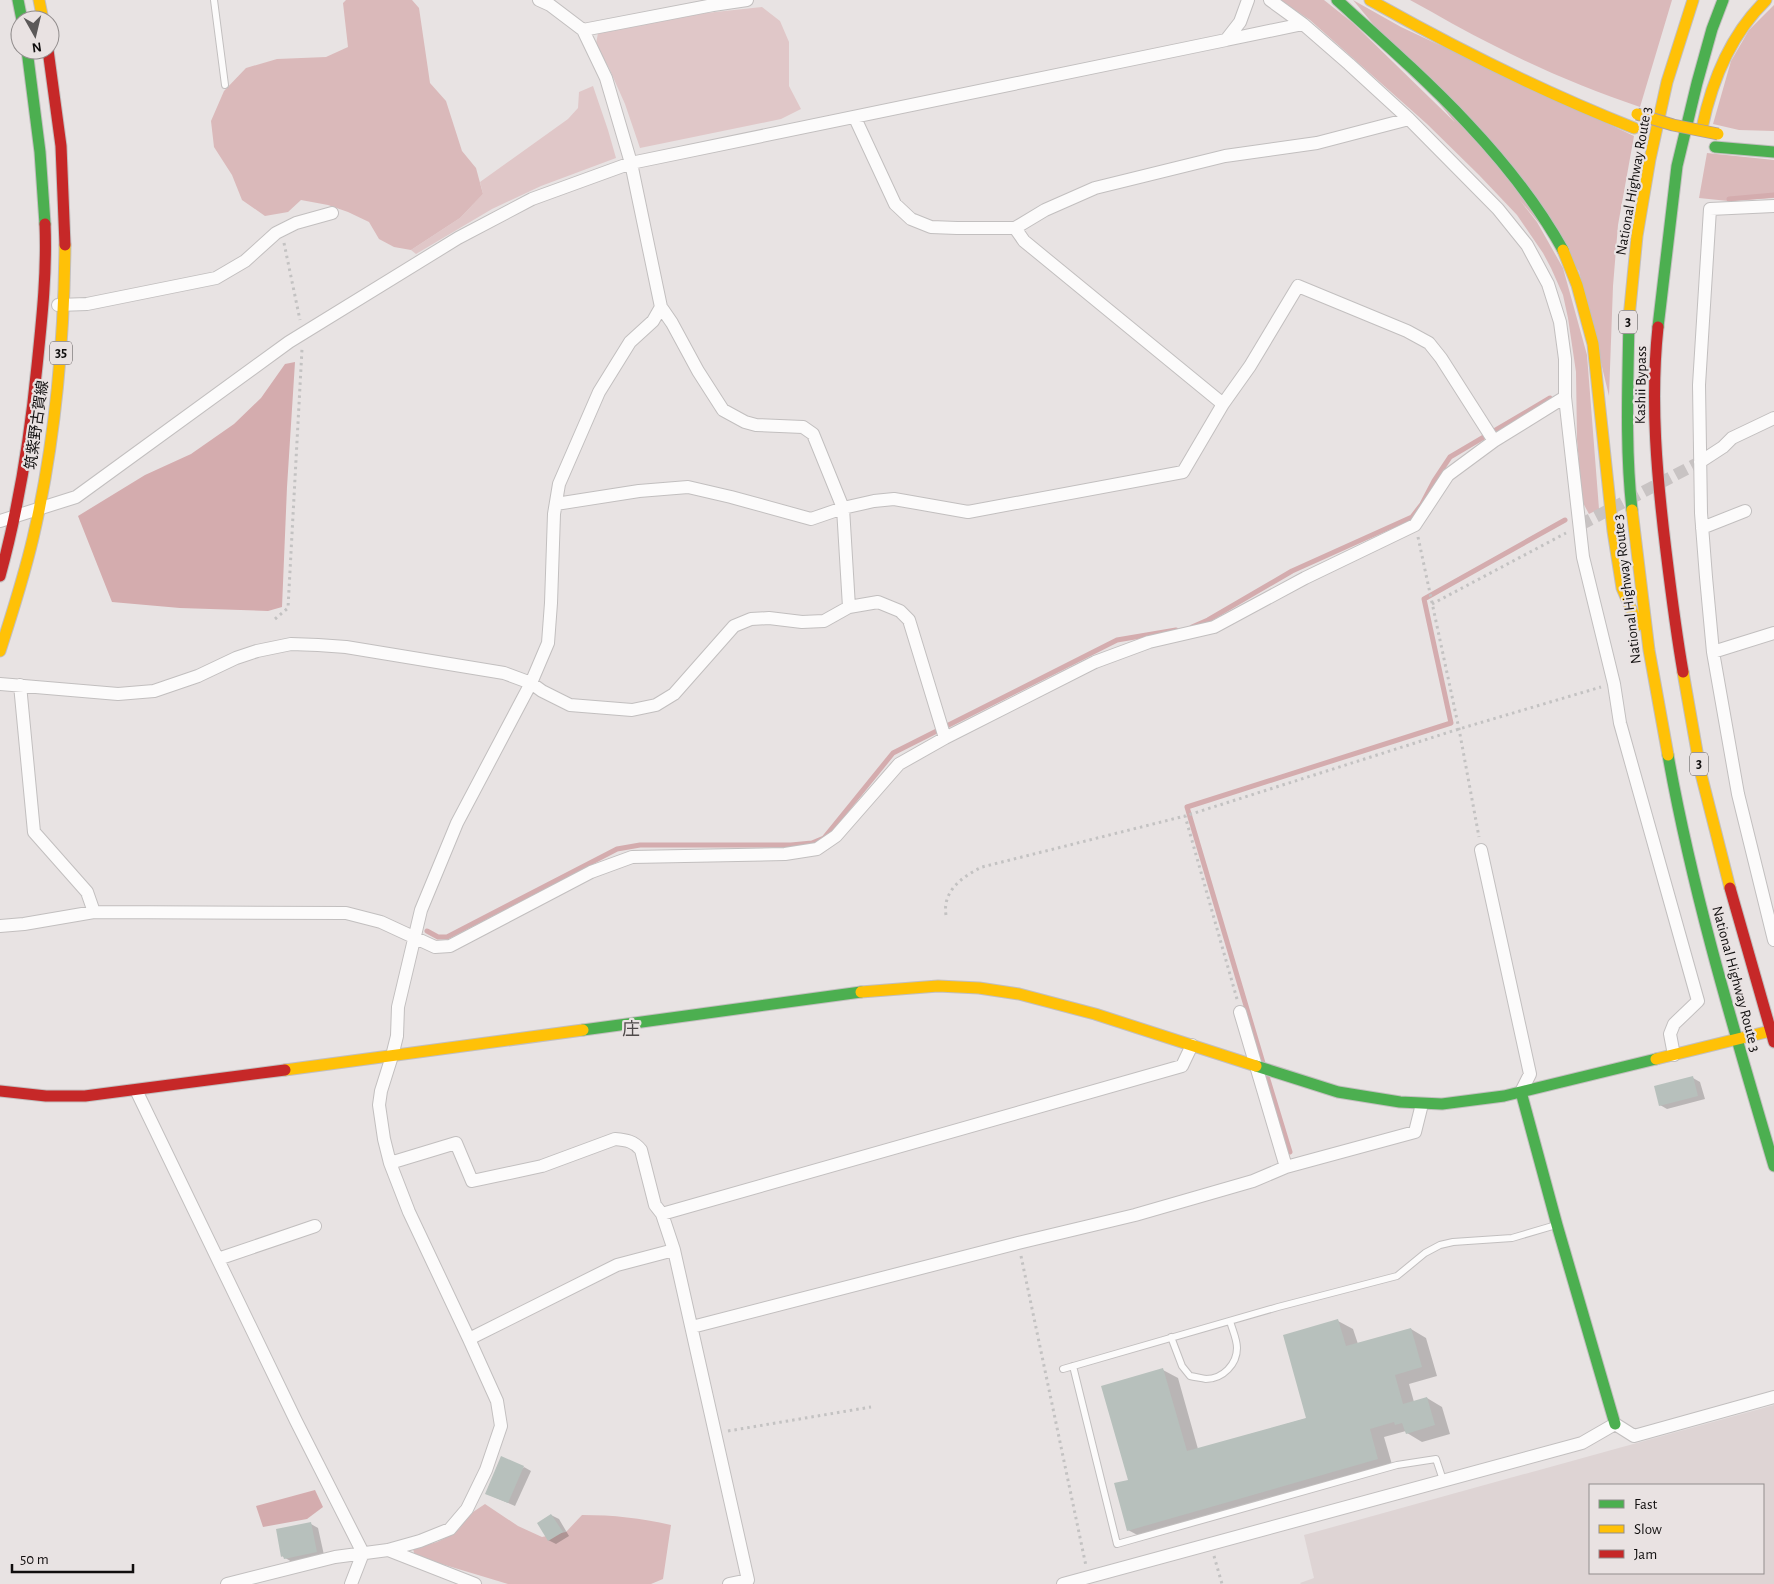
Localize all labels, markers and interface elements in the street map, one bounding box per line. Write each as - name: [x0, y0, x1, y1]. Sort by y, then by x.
- north arrow: [10, 10, 60, 60]
- text: N: [31, 39, 42, 54]
- street label: National Highway Route 3: [1614, 106, 1654, 256]
- road number: 3: [1619, 311, 1637, 334]
- road number: 35: [50, 342, 72, 364]
- street label: Kashii Bypass: [1633, 346, 1649, 424]
- street label: 筑紫野古賀線: [22, 379, 51, 471]
- street label: National Highway Route 3: [1610, 513, 1644, 665]
- road number: 3: [1690, 752, 1708, 776]
- street label: National Highway Route 3: [1709, 904, 1763, 1054]
- district label: 庄: [622, 1020, 640, 1039]
- legend: [1589, 1484, 1764, 1574]
- text: Fast: [1634, 1497, 1658, 1512]
- text: Slow: [1634, 1522, 1662, 1537]
- scale bar: [12, 1542, 134, 1574]
- text: Jam: [1634, 1547, 1657, 1562]
- text: 50 m: [20, 1552, 49, 1567]

